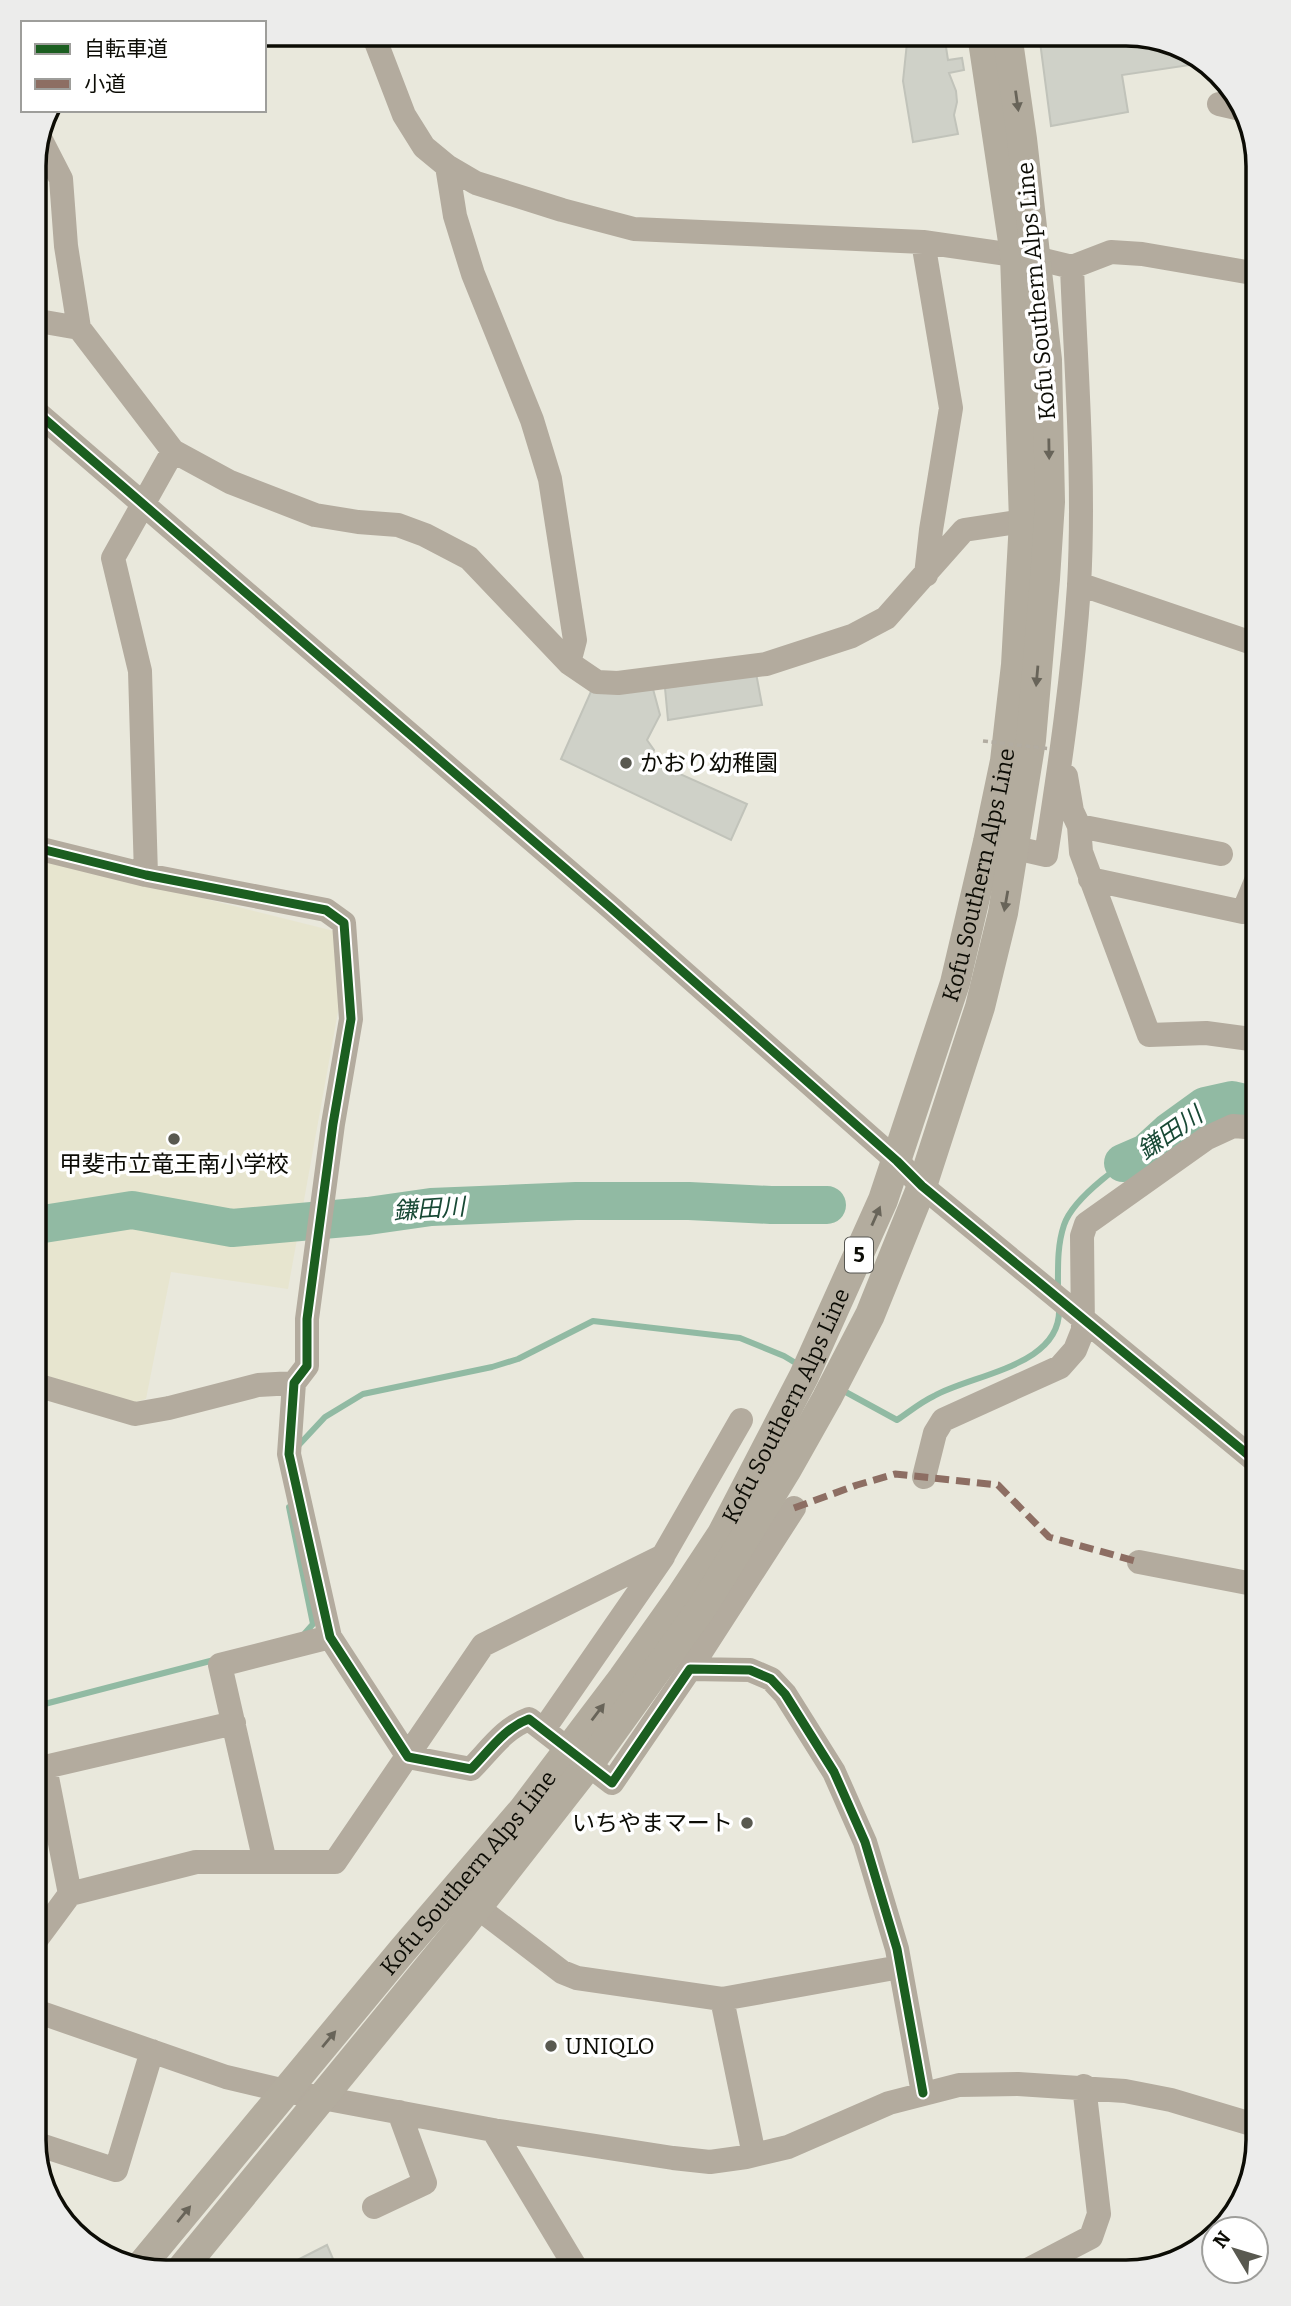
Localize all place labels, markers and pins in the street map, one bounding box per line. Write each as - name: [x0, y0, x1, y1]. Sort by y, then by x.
- place label: かおり幼稚園: [640, 749, 778, 777]
- marker: かおり幼稚園: [618, 755, 634, 771]
- marker: 甲斐市立竜王南小学校: [166, 1131, 182, 1147]
- place label: 甲斐市立竜王南小学校: [59, 1150, 289, 1178]
- place label: いちやまマート: [572, 1809, 733, 1837]
- marker: いちやまマート: [739, 1815, 755, 1831]
- place label: UNIQLO: [565, 2032, 655, 2060]
- marker: UNIQLO: [543, 2038, 559, 2054]

